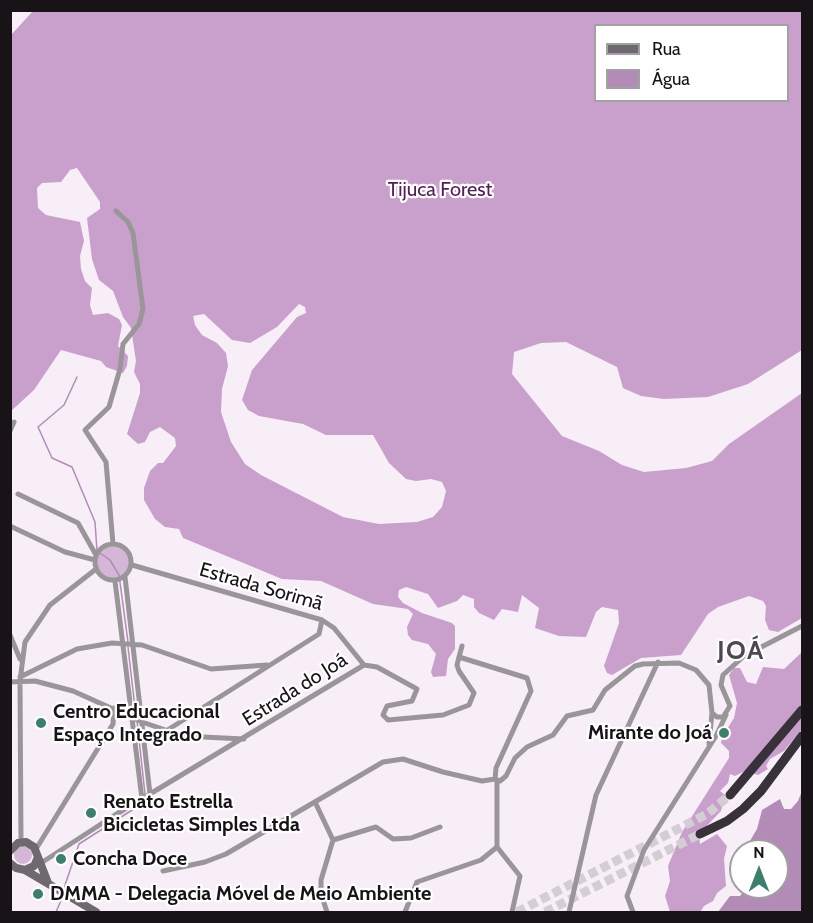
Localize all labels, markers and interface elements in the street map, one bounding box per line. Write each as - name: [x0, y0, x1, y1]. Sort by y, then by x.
- legend: [594, 24, 789, 102]
- text: Rua: [652, 38, 681, 60]
- text: Água: [652, 68, 690, 90]
- park label: Tijuca Forest: [388, 178, 492, 202]
- street label: Estrada Sorimã: [196, 558, 326, 616]
- district label: JOÁ: [717, 635, 765, 667]
- street label: Estrada do Joá: [238, 648, 352, 732]
- place label: Centro Educacional Espaço Integrado: [53, 700, 220, 747]
- marker: Centro Educacional Espaço Integrado: [34, 716, 48, 730]
- place label: Mirante do Joá: [588, 721, 712, 745]
- marker: Mirante do Joá: [717, 726, 731, 740]
- place label: Renato Estrella Bicicletas Simples Ltda: [103, 790, 300, 837]
- marker: Renato Estrella Bicicletas Simples Ltda: [84, 806, 98, 820]
- north arrow: [729, 839, 789, 899]
- text: N: [753, 843, 765, 862]
- place label: Concha Doce: [73, 847, 187, 871]
- marker: Concha Doce: [54, 852, 68, 866]
- place label: DMMA - Delegacia Móvel de Meio Ambiente: [50, 882, 431, 906]
- marker: DMMA - Delegacia Móvel de Meio Ambiente: [31, 887, 45, 901]

